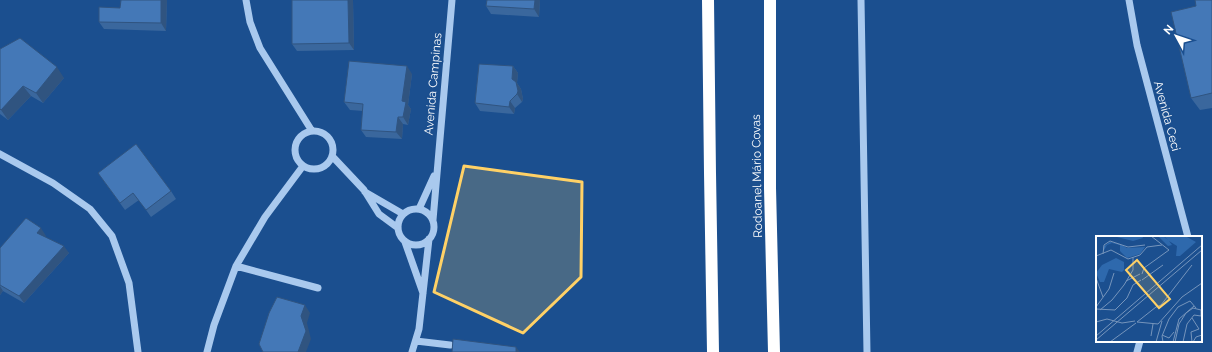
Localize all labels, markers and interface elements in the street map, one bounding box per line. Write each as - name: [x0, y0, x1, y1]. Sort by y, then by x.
- north arrow: [1156, 16, 1196, 56]
- text: N: [1161, 22, 1176, 37]
- street label: Avenida Campinas: [422, 32, 444, 136]
- street label: Avenida Ceci: [1151, 79, 1183, 153]
- street label: Rodoanel Mário Covas: [749, 114, 765, 238]
- inset map: [1096, 236, 1202, 342]

